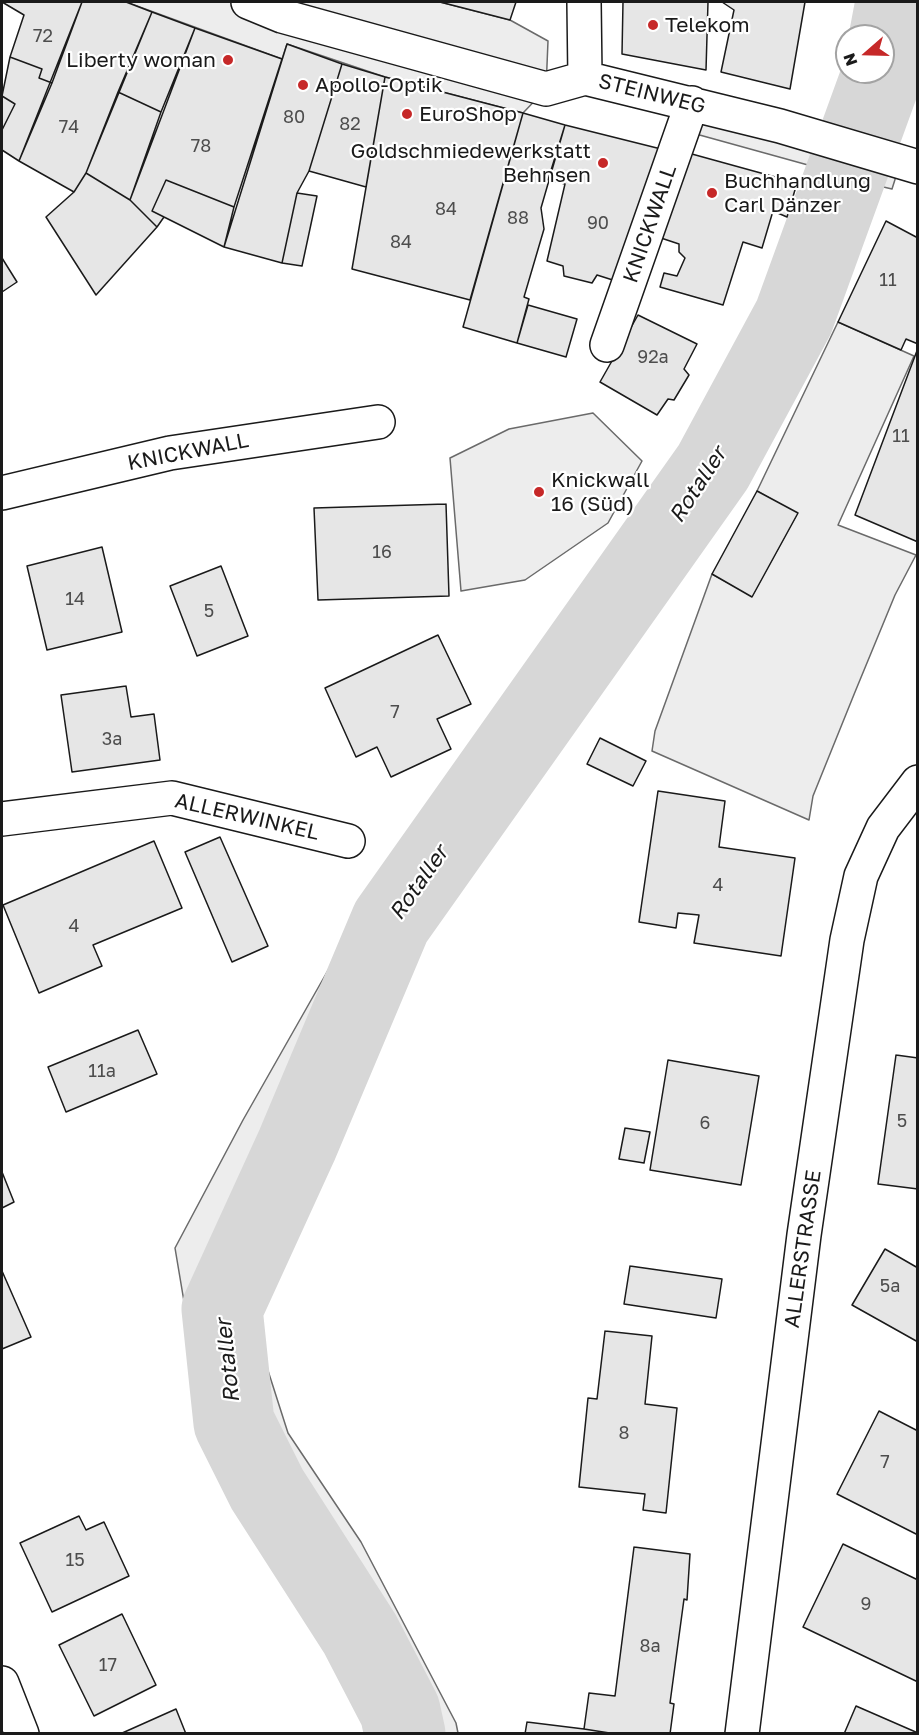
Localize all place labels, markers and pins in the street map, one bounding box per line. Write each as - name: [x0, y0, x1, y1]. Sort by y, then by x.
- place label: Telekom: [665, 12, 750, 38]
- marker: Telekom: [646, 18, 660, 32]
- place label: Liberty woman: [66, 47, 216, 73]
- marker: Liberty woman: [221, 53, 235, 67]
- place label: Apollo-Optik: [315, 72, 443, 98]
- marker: Apollo-Optik: [296, 78, 310, 92]
- place label: EuroShop: [419, 101, 517, 127]
- marker: EuroShop: [400, 107, 414, 121]
- place label: Goldschmiedewerkstatt Behnsen: [351, 138, 591, 188]
- marker: Goldschmiedewerkstatt Behnsen: [596, 156, 610, 170]
- place label: Buchhandlung Carl Dänzer: [724, 168, 871, 218]
- marker: Buchhandlung Carl Dänzer: [705, 186, 719, 200]
- place label: Knickwall 16 (Süd): [551, 467, 649, 517]
- marker: Knickwall 16 (Süd): [532, 485, 546, 499]

